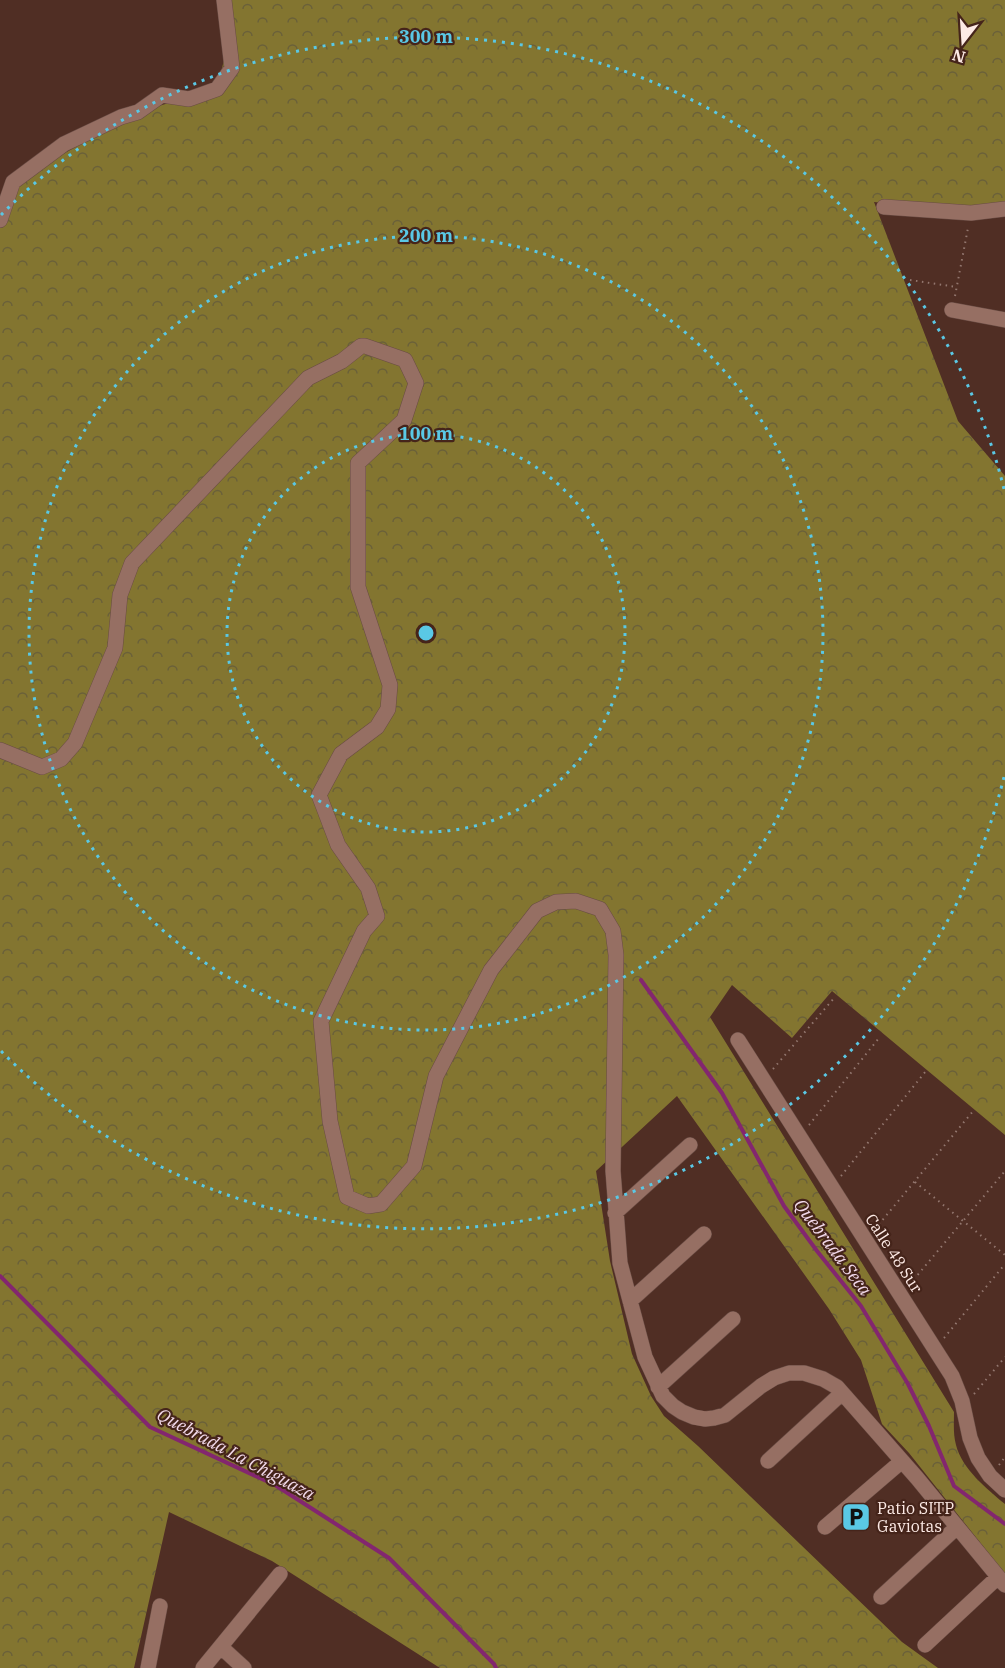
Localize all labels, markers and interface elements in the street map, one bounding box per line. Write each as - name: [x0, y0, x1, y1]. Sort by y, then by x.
- north arrow: [933, 12, 993, 72]
- text: 300 m: [399, 25, 454, 48]
- text: N: [950, 45, 968, 68]
- text: 200 m: [399, 224, 454, 247]
- text: 100 m: [399, 422, 454, 445]
- centre of rings: [416, 623, 436, 643]
- water label: Quebrada Seca: [789, 1194, 877, 1300]
- street label: Calle 48 Sur: [861, 1210, 927, 1296]
- water label: Quebrada La Chiguaza: [153, 1403, 319, 1505]
- place label: Patio SITP Gaviotas: [877, 1498, 954, 1536]
- parking icon: Patio SITP Gaviotas: [840, 1501, 872, 1533]

